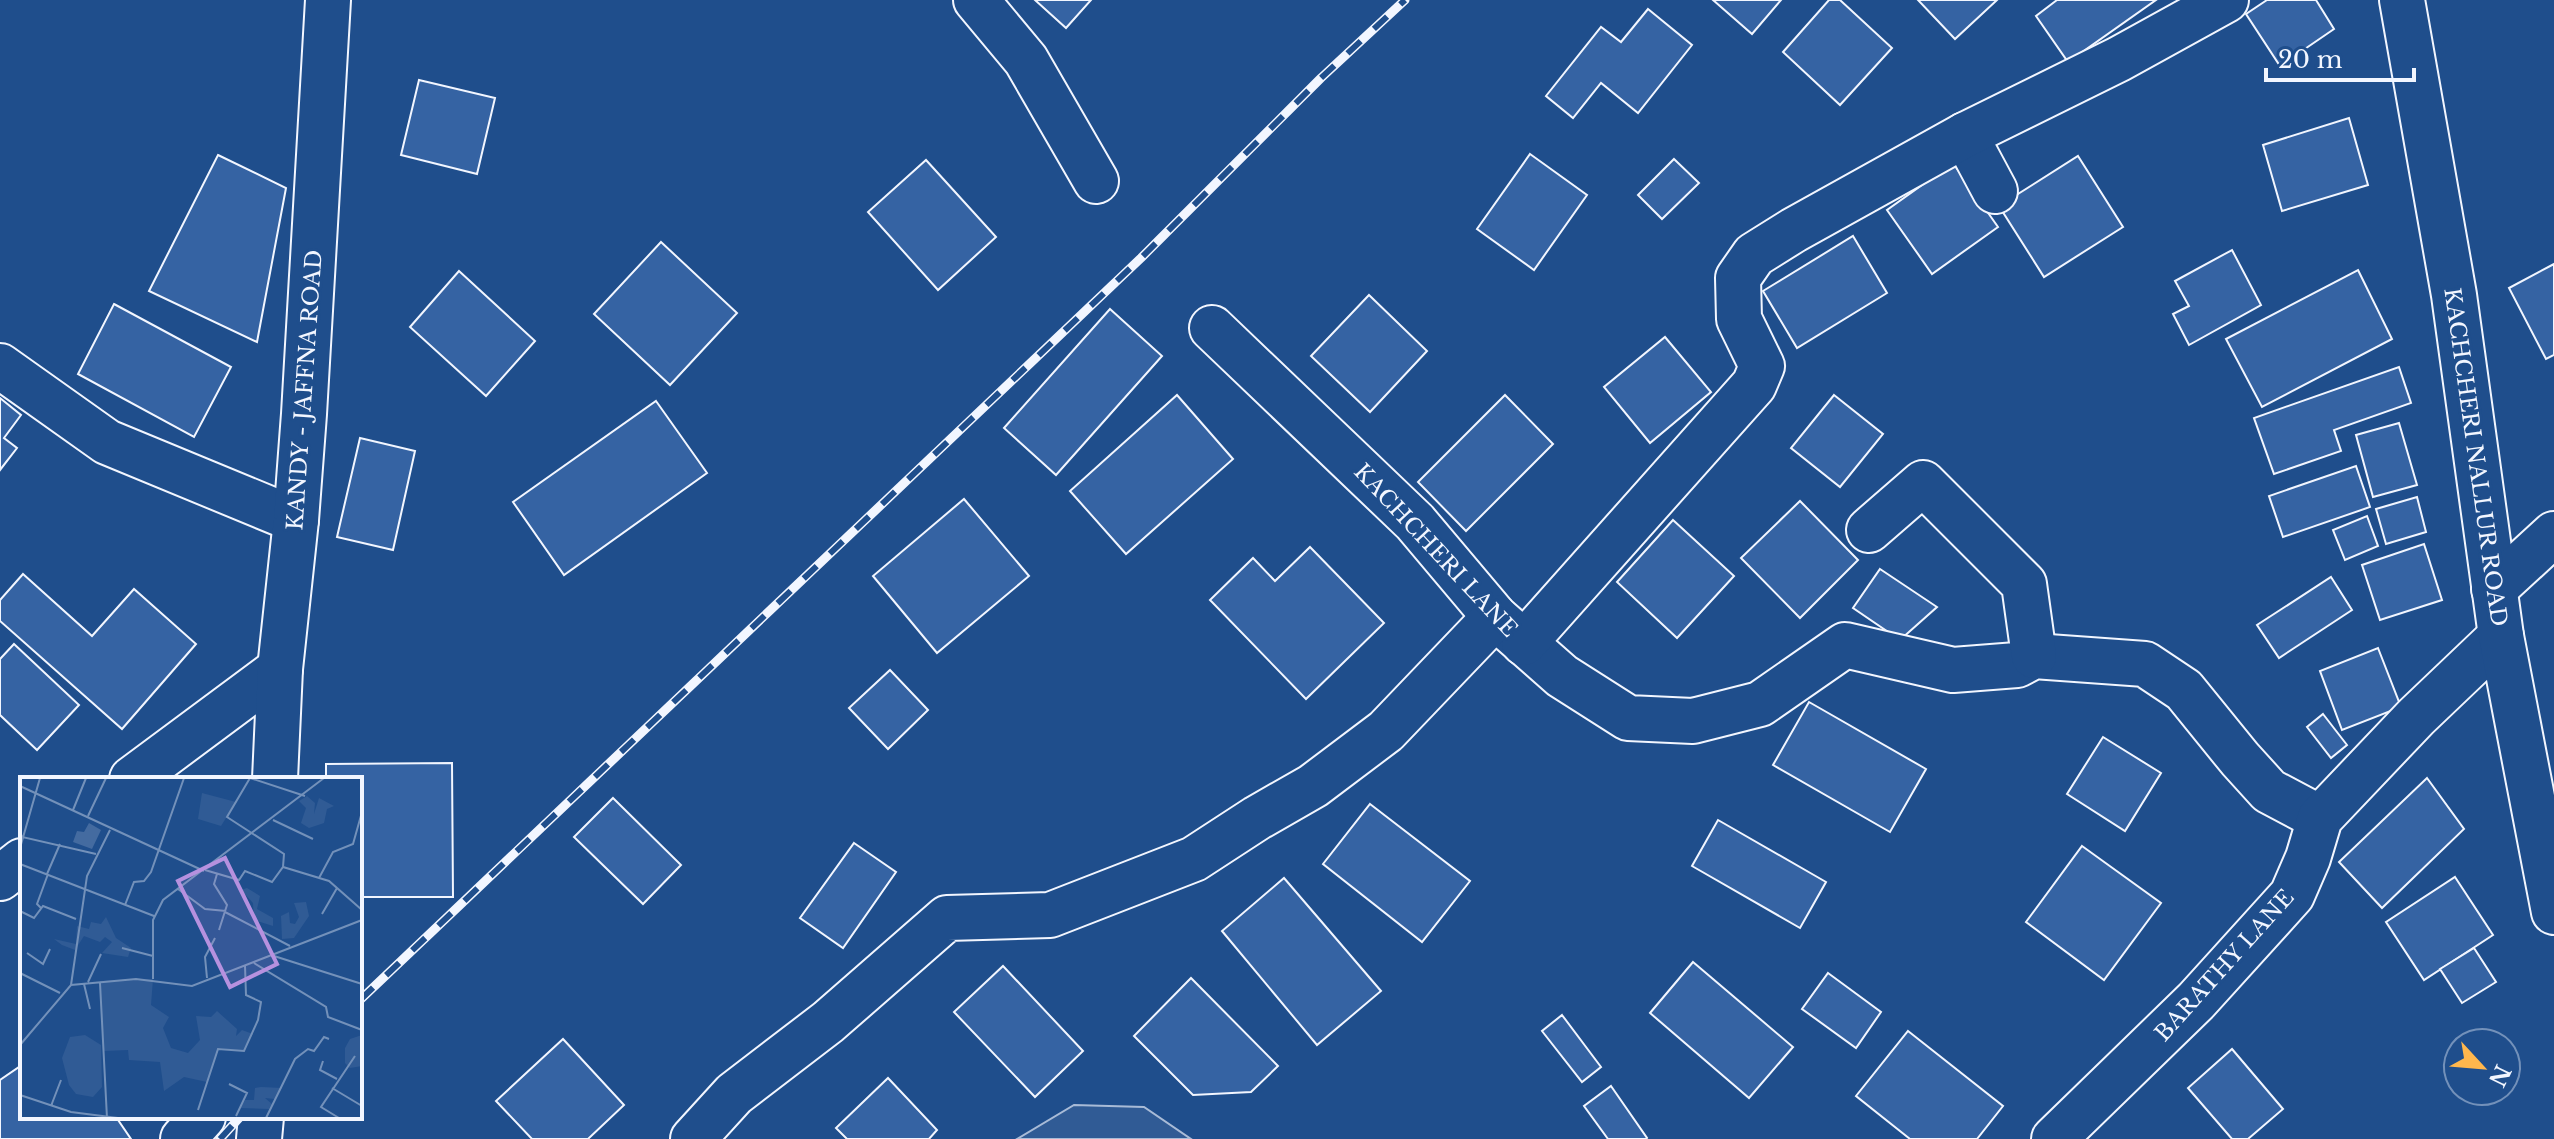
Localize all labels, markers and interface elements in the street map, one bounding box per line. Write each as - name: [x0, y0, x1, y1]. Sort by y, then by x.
- scale bar: [2266, 32, 2414, 82]
- text: 20 m: [2278, 45, 2343, 74]
- street label: KANDY - JAFFNA ROAD: [281, 249, 328, 531]
- street label: KACHCHERI NALLUR ROAD: [2438, 286, 2513, 628]
- street label: KACHCHERI LANE: [1348, 458, 1523, 643]
- inset map: [20, 777, 362, 1119]
- street label: BARATHY LANE: [2149, 884, 2300, 1047]
- north arrow: [2442, 1027, 2522, 1107]
- text: N: [2483, 1060, 2516, 1091]

